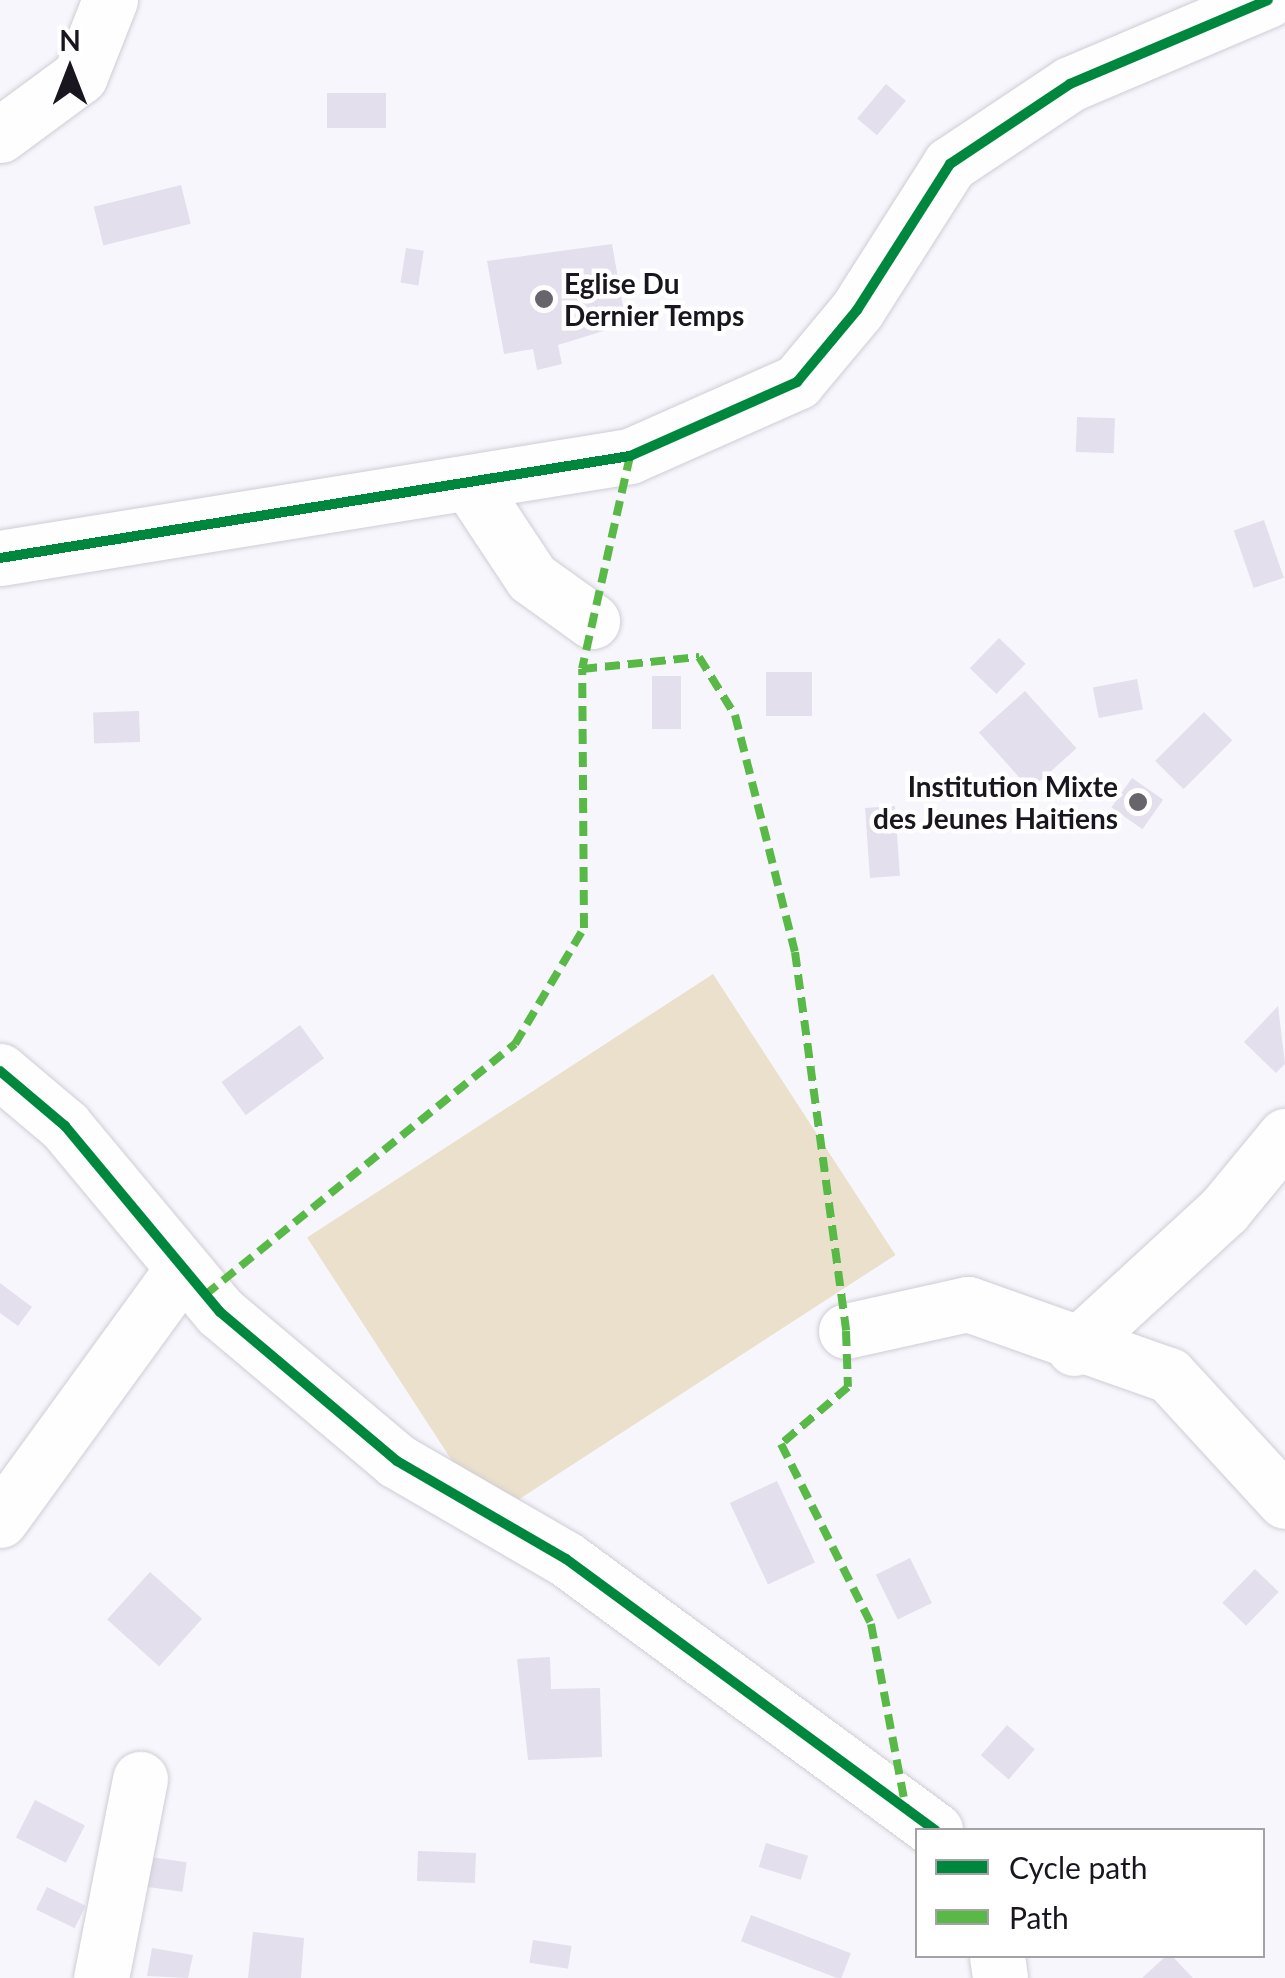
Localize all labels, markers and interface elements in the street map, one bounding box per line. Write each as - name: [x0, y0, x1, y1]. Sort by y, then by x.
- north arrow: [20, 20, 120, 120]
- text: N: [59, 23, 81, 57]
- place label: Eglise Du Dernier Temps: [564, 266, 746, 332]
- marker: Eglise Du Dernier Temps: [533, 288, 555, 310]
- place label: Institution Mixte des Jeunes Haitiens: [872, 769, 1118, 835]
- marker: Institution Mixte des Jeunes Haitiens: [1127, 791, 1149, 813]
- legend: [915, 1828, 1265, 1958]
- text: Cycle path: [1009, 1849, 1148, 1885]
- text: Path: [1009, 1899, 1069, 1935]

